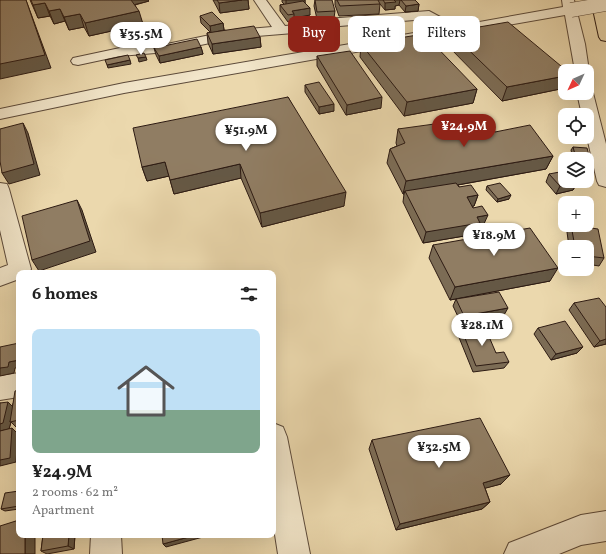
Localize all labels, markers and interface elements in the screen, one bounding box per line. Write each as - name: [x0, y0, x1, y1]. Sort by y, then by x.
- chip: Buy: [288, 16, 340, 52]
- chip: Rent: [348, 16, 405, 52]
- chip: Filters: [413, 16, 480, 52]
- pin: ¥35.5M: [108, 22, 174, 56]
- text: ¥35.5M: [119, 26, 163, 44]
- north arrow: [558, 64, 594, 100]
- map controls: [558, 64, 594, 276]
- button: locate: [558, 108, 594, 144]
- pin: ¥24.9M: [431, 114, 497, 148]
- pin: ¥51.9M: [213, 118, 279, 152]
- text: ¥24.9M: [441, 118, 487, 136]
- text: ¥51.9M: [224, 122, 268, 140]
- button: layers: [558, 152, 594, 188]
- button: +: [558, 196, 594, 232]
- pin: ¥18.9M: [461, 223, 527, 257]
- text: ¥18.9M: [472, 227, 516, 245]
- button: −: [558, 240, 594, 276]
- text: 6 homes: [32, 283, 98, 306]
- icon: filters: [238, 283, 260, 305]
- pin: ¥28.1M: [449, 313, 515, 347]
- text: ¥28.1M: [460, 317, 504, 335]
- icon: home: [110, 355, 182, 427]
- pin: ¥32.5M: [406, 435, 472, 469]
- text: ¥32.5M: [417, 439, 461, 457]
- text: ¥24.9M: [32, 461, 92, 484]
- text: 2 rooms · 62 m²: [32, 484, 118, 502]
- text: Apartment: [32, 502, 95, 520]

